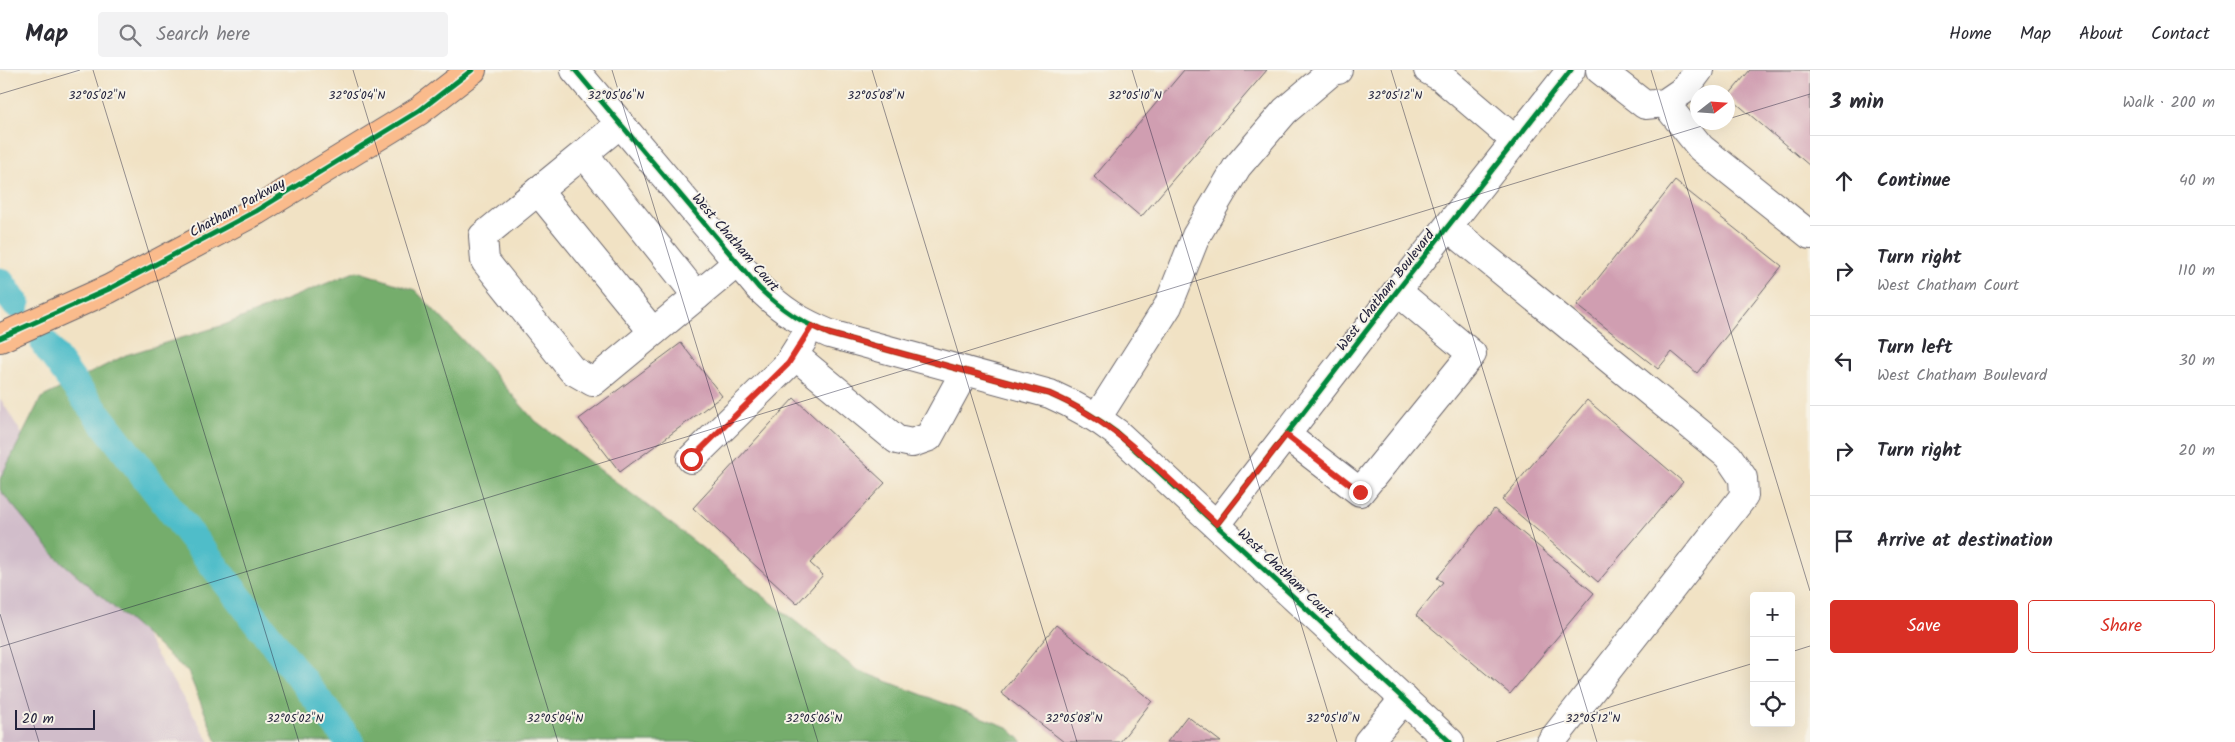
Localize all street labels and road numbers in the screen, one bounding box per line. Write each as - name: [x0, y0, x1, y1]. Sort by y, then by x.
- street label: Chatham Parkway: [186, 172, 290, 243]
- street label: West Chatham Court: [686, 188, 785, 297]
- street label: West Chatham Boulevard: [1331, 224, 1441, 356]
- street label: West Chatham Court: [1232, 523, 1339, 625]

